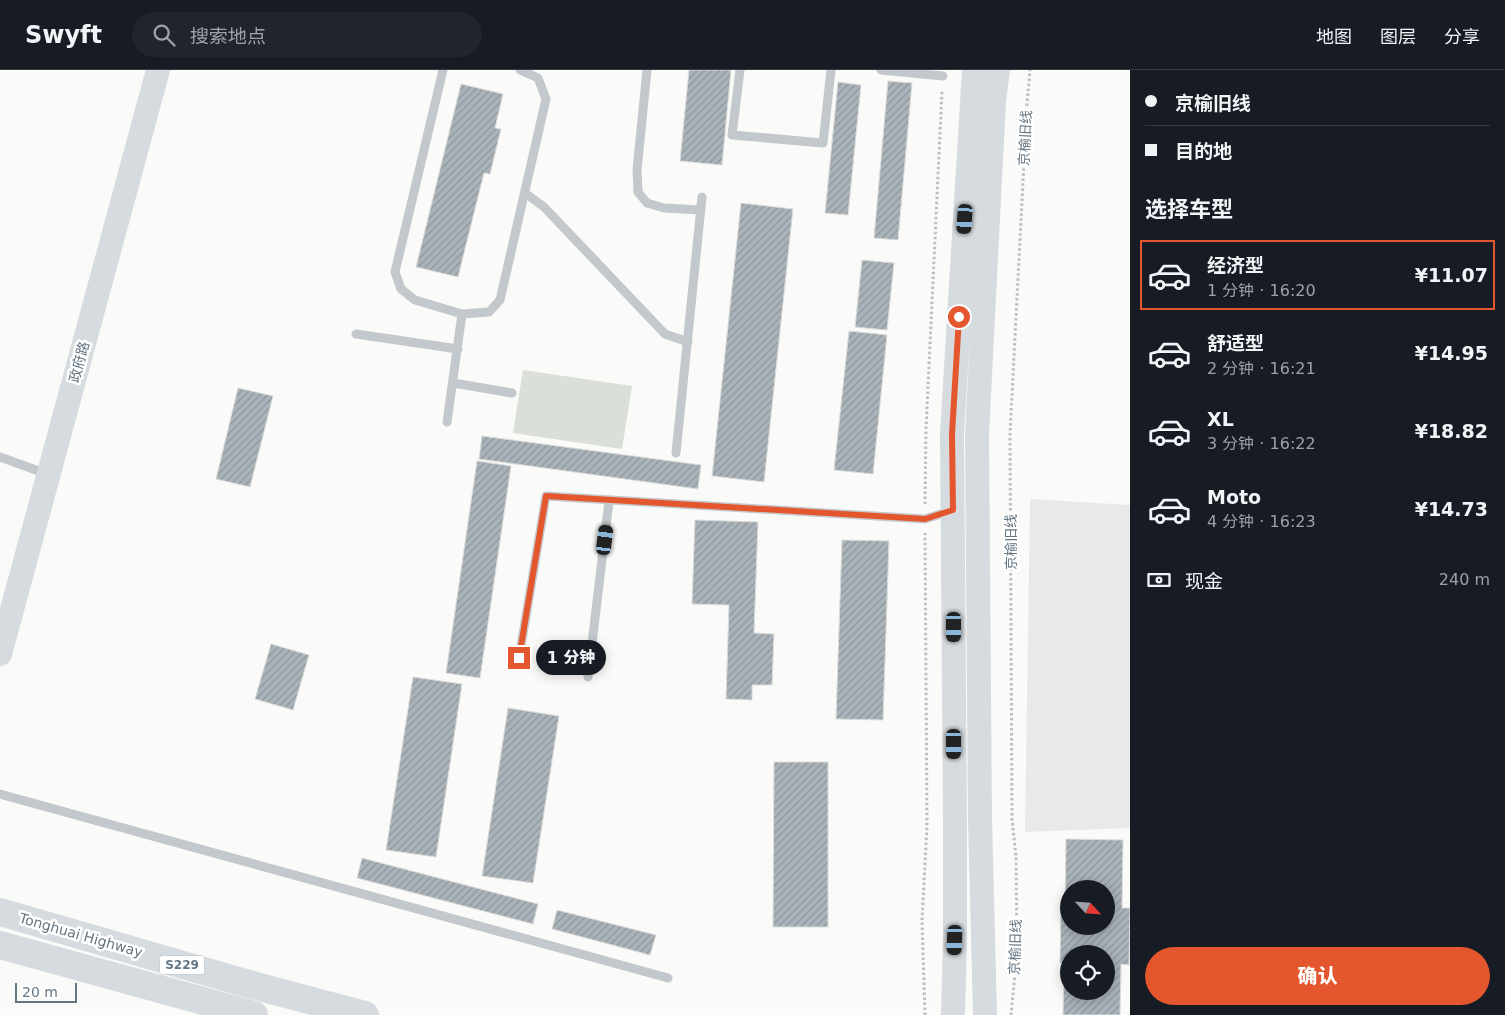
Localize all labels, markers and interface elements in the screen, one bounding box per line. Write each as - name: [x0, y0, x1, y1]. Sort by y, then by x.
- search box: [132, 12, 482, 57]
- text: Swyft: [25, 21, 102, 49]
- icon: search: [150, 21, 178, 49]
- text: 搜索地点: [190, 25, 266, 47]
- text: 地图: [1316, 26, 1352, 47]
- text: 图层: [1380, 26, 1416, 47]
- text: 分享: [1444, 26, 1480, 47]
- text: 京榆旧线: [1175, 92, 1251, 114]
- street label: 京榆旧线: [1016, 110, 1034, 166]
- text: 目的地: [1175, 140, 1232, 162]
- text: 选择车型: [1145, 197, 1233, 222]
- car: [956, 204, 973, 234]
- icon: car: [1147, 253, 1192, 298]
- text: 经济型: [1207, 254, 1264, 276]
- text: ¥11.07: [1415, 264, 1488, 286]
- text: 1 分钟 · 16:20: [1207, 281, 1316, 300]
- route start: [948, 306, 970, 328]
- icon: car: [1147, 331, 1192, 376]
- text: 舒适型: [1207, 332, 1264, 354]
- street label: 政府路: [66, 340, 92, 384]
- text: ¥14.95: [1415, 342, 1488, 364]
- text: 2 分钟 · 16:21: [1207, 359, 1316, 378]
- text: XL: [1207, 408, 1234, 430]
- icon: car: [1147, 409, 1192, 454]
- text: ¥18.82: [1415, 420, 1488, 442]
- text: 3 分钟 · 16:22: [1207, 434, 1316, 453]
- text: Moto: [1207, 486, 1261, 508]
- icon: car: [1147, 487, 1192, 532]
- text: ¥14.73: [1415, 498, 1488, 520]
- text: 4 分钟 · 16:23: [1207, 512, 1316, 531]
- street label: 京榆旧线: [1003, 514, 1019, 570]
- car: [595, 524, 614, 556]
- icon: cash: [1145, 566, 1173, 594]
- text: 现金: [1185, 570, 1223, 592]
- text: 240 m: [1439, 570, 1490, 589]
- car: [946, 612, 961, 642]
- callout: 1 分钟: [536, 640, 606, 676]
- route end: [508, 647, 530, 669]
- text: 1 分钟: [547, 648, 595, 667]
- car: [946, 729, 961, 759]
- north arrow: [1060, 880, 1115, 935]
- map controls: [1060, 880, 1115, 1000]
- street label: Tonghuai Highway: [16, 909, 145, 960]
- street label: 京榆旧线: [1006, 919, 1024, 975]
- car: [946, 925, 963, 955]
- button: locate: [1060, 945, 1115, 1000]
- button: 确认: [1145, 947, 1490, 1005]
- road number: S229: [160, 956, 204, 974]
- scale bar: [15, 980, 78, 1003]
- text: 20 m: [22, 984, 58, 1000]

